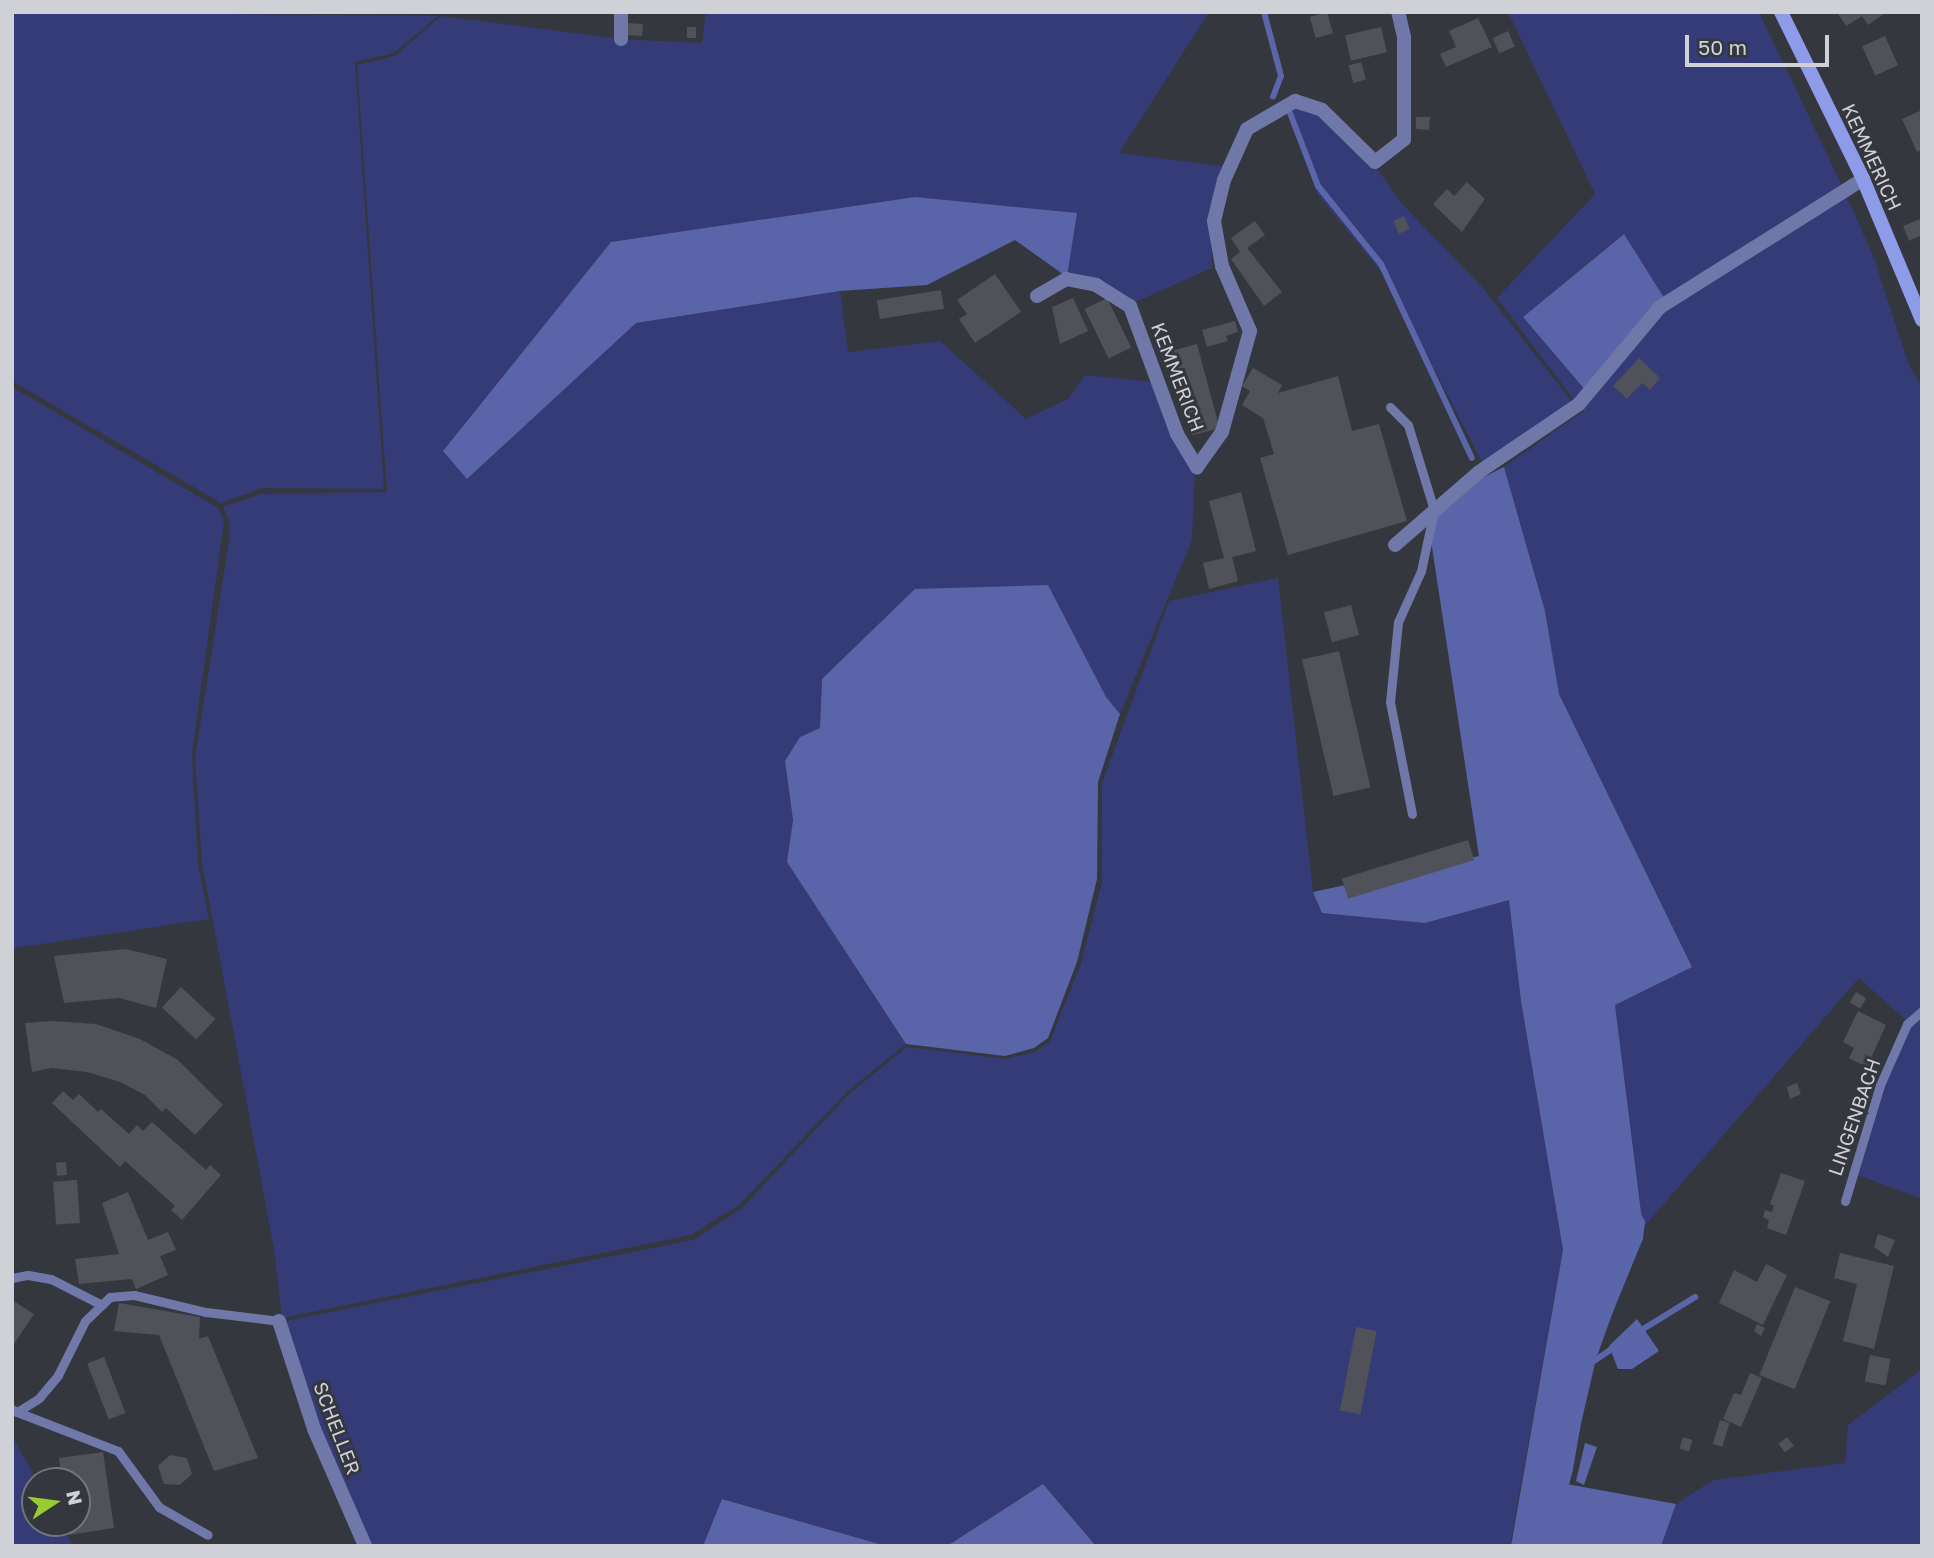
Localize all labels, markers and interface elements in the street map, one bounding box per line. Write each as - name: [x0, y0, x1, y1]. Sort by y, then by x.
- scale bar: [1689, 21, 1832, 65]
- text: 50 m: [1698, 34, 1747, 60]
- street label: KEMMERICH: [1837, 100, 1907, 214]
- street label: KEMMERICH: [1147, 319, 1209, 435]
- street label: LINGENBACH: [1823, 1055, 1885, 1179]
- street label: SCHELLER: [309, 1379, 365, 1477]
- north arrow: [21, 1467, 91, 1537]
- text: N: [62, 1488, 88, 1507]

